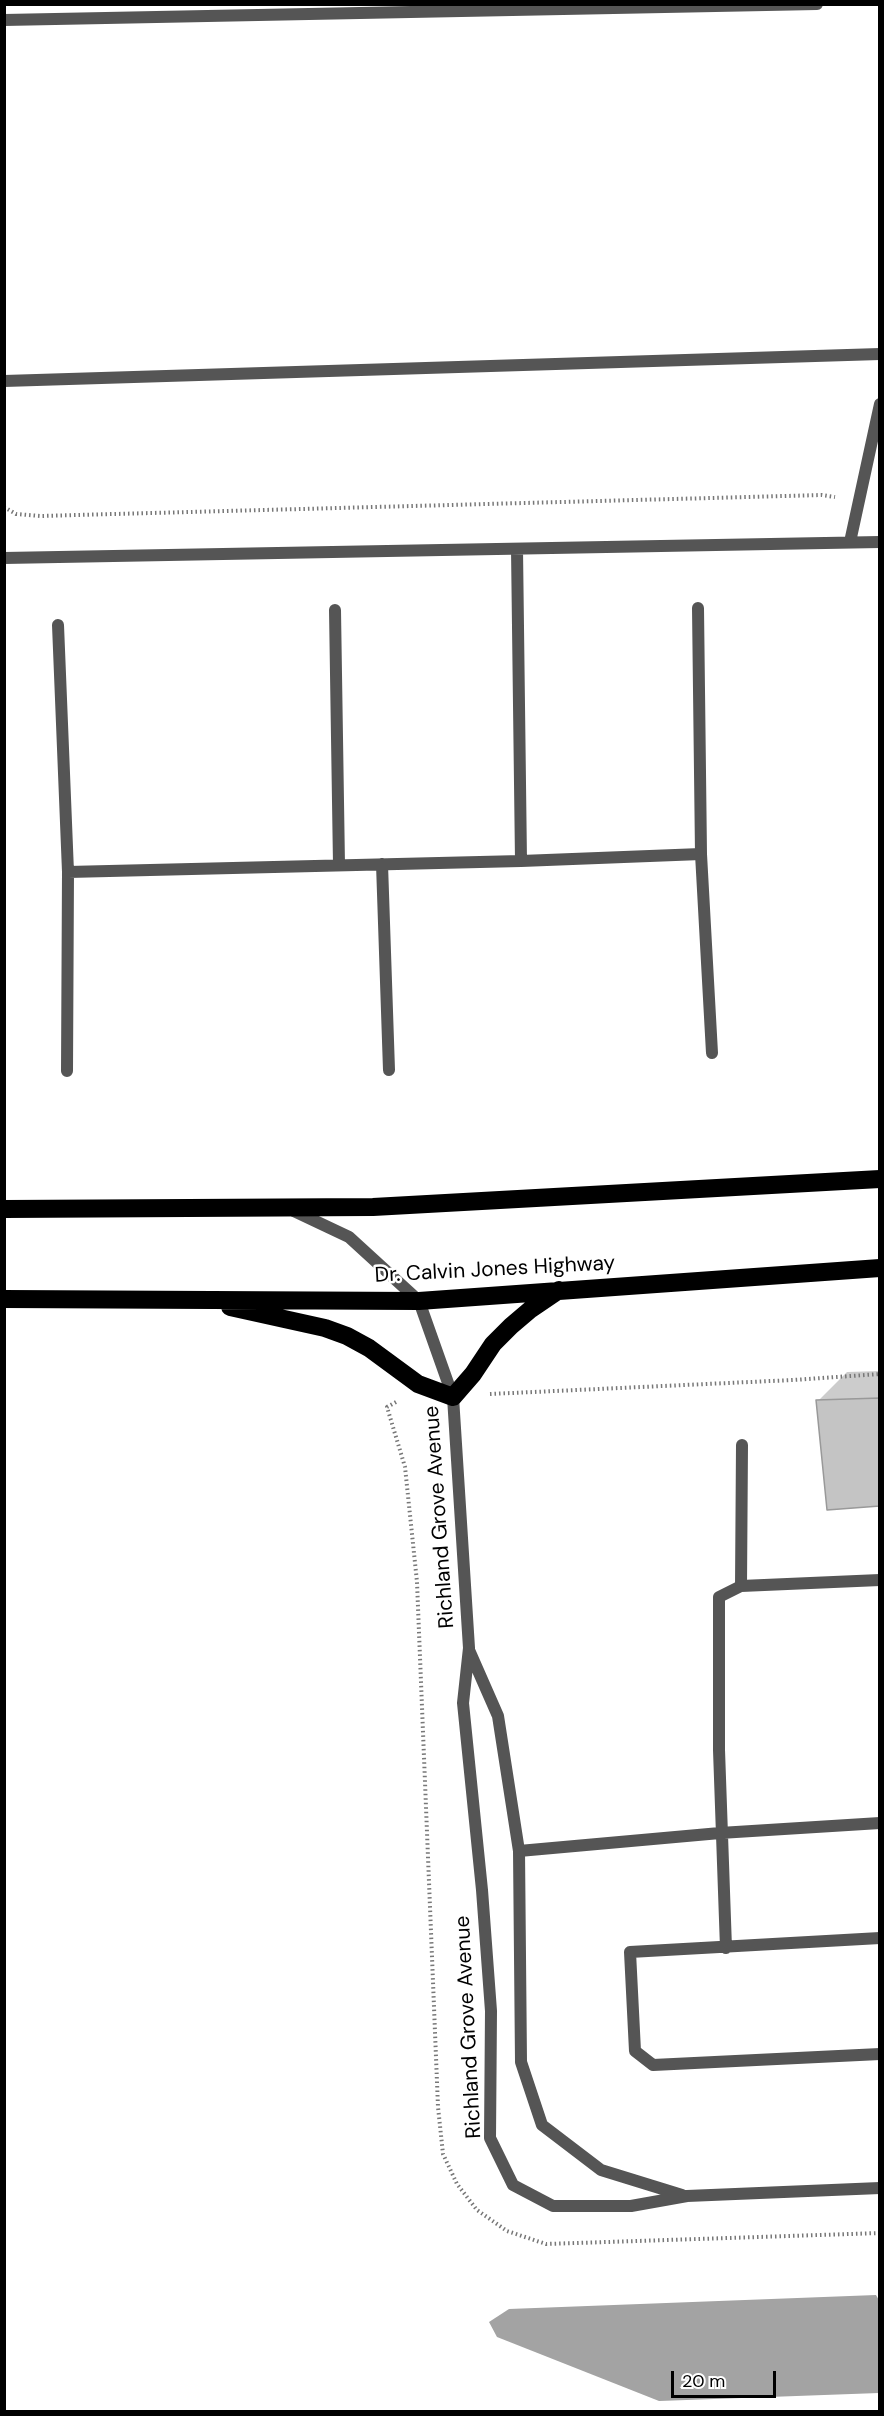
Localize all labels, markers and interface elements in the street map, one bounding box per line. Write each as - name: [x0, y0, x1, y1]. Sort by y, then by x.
- street label: Dr. Calvin Jones Highway: [374, 1251, 616, 1289]
- street label: Richland Grove Avenue: [420, 1405, 460, 1629]
- street label: Richland Grove Avenue: [451, 1915, 487, 2139]
- scale bar: [674, 2359, 779, 2397]
- text: 20 m: [682, 2369, 725, 2393]

